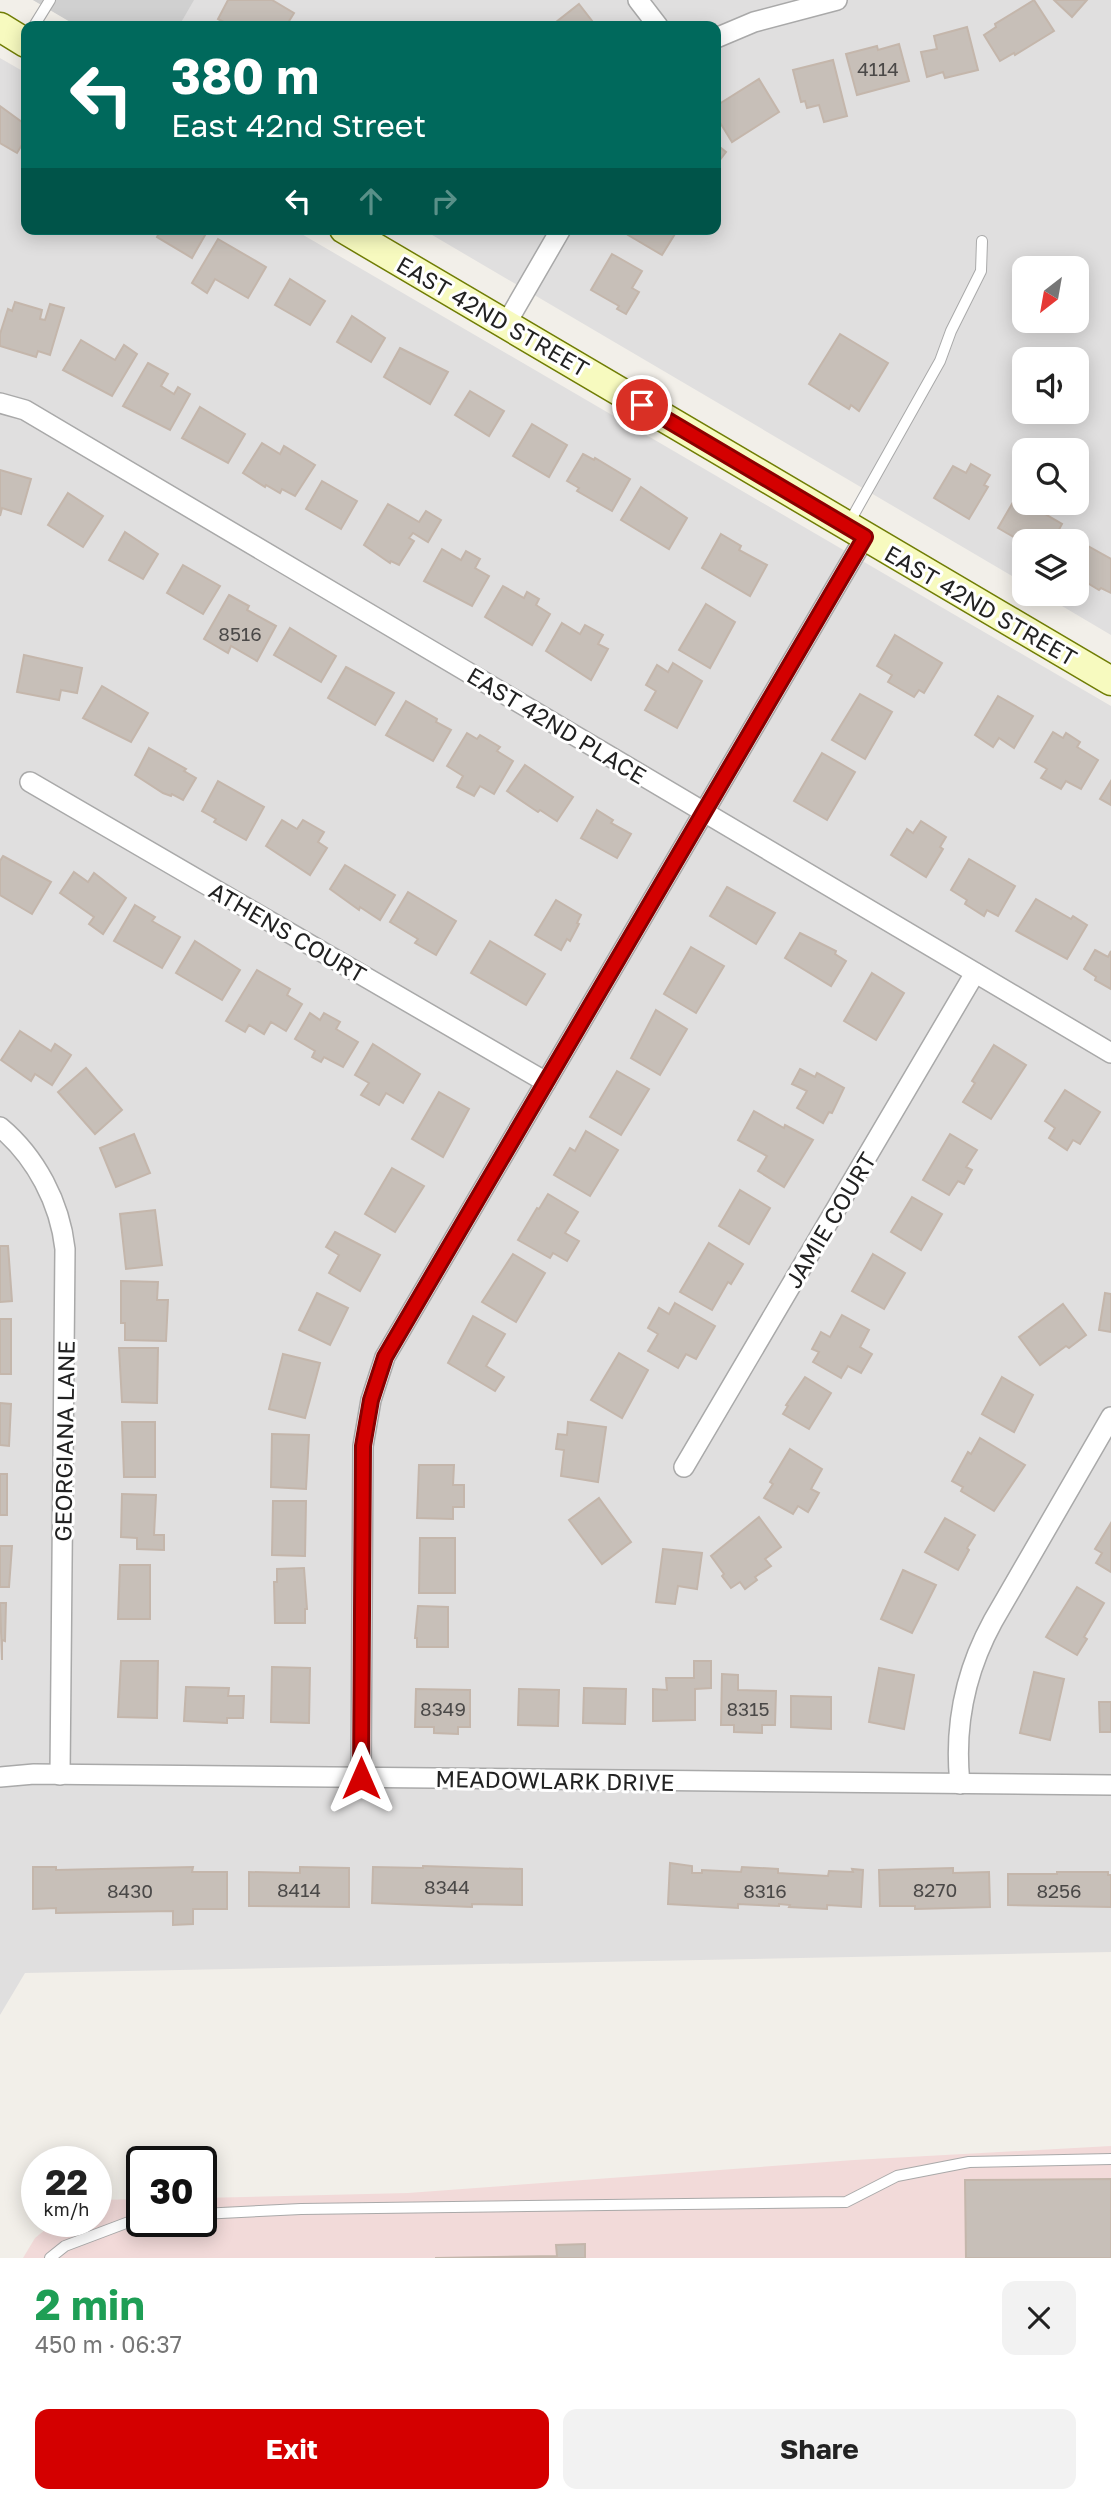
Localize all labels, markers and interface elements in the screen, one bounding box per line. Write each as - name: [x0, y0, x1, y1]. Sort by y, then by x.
- text: 380 m: [171, 46, 319, 105]
- icon: left: [56, 49, 147, 140]
- house number: 4114: [857, 57, 899, 80]
- text: East 42nd Street: [171, 106, 426, 144]
- icon: left: [279, 182, 317, 220]
- icon: ahead: [352, 182, 390, 220]
- icon: right: [425, 182, 463, 220]
- street label: EAST 42ND STREET: [392, 250, 594, 382]
- north arrow: [1012, 256, 1088, 332]
- map controls: [1012, 256, 1089, 606]
- button: sound: [1012, 347, 1089, 424]
- pin: [612, 375, 672, 435]
- icon: arrive: [623, 386, 661, 424]
- button: search: [1012, 438, 1089, 515]
- button: layers: [1012, 529, 1089, 606]
- street label: EAST 42ND STREET: [880, 539, 1082, 671]
- house number: 8516: [218, 622, 262, 645]
- street label: EAST 42ND PLACE: [462, 660, 652, 790]
- street label: ATHENS COURT: [205, 876, 371, 988]
- street label: JAMIE COURT: [778, 1147, 882, 1293]
- street label: GEORGIANA LANE: [48, 1340, 80, 1542]
- house number: 8349: [420, 1697, 466, 1720]
- house number: 8315: [727, 1697, 769, 1720]
- position arrow: [324, 1741, 398, 1815]
- street label: MEADOWLARK DRIVE: [435, 1764, 675, 1796]
- house number: 8344: [424, 1875, 470, 1898]
- house number: 8414: [277, 1878, 321, 1901]
- house number: 8270: [913, 1878, 957, 1901]
- house number: 8430: [107, 1879, 153, 1902]
- house number: 8316: [743, 1879, 787, 1902]
- house number: 8256: [1036, 1879, 1082, 1902]
- speed limit sign: 30: [126, 2146, 217, 2237]
- text: 22: [45, 2161, 88, 2203]
- text: km/h: [44, 2198, 89, 2220]
- text: 2 min: [35, 2279, 145, 2329]
- button: close: [1002, 2281, 1076, 2355]
- text: 450 m · 06:37: [35, 2330, 182, 2358]
- button: Exit: [35, 2409, 549, 2489]
- button: Share: [563, 2409, 1076, 2489]

